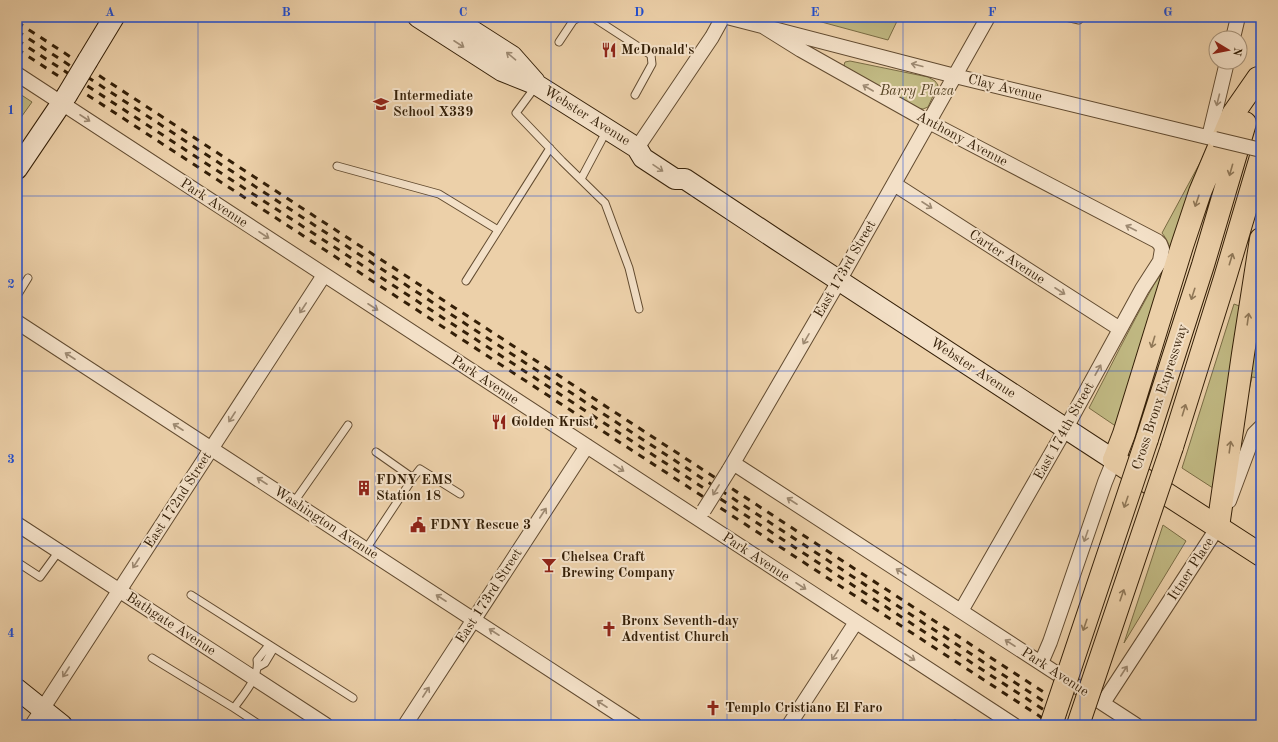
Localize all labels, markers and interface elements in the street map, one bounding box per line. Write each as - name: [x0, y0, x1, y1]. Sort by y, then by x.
- text: A: [105, 6, 115, 19]
- text: B: [281, 6, 291, 19]
- text: C: [459, 6, 467, 19]
- text: D: [634, 6, 644, 19]
- text: E: [811, 6, 820, 19]
- text: F: [988, 6, 997, 19]
- text: G: [1163, 6, 1173, 19]
- north arrow: [1208, 30, 1248, 70]
- one-way arrow: [453, 40, 465, 48]
- restaurant icon: McDonald's: [600, 41, 618, 59]
- place label: McDonald's: [621, 43, 694, 57]
- text: N: [1230, 46, 1243, 57]
- one-way arrow: [506, 52, 516, 61]
- one-way arrow: [911, 61, 924, 69]
- street label: Clay Avenue: [967, 72, 1043, 104]
- one-way arrow: [862, 83, 874, 91]
- street label: Webster Avenue: [541, 84, 633, 148]
- park label: Barry Plaza: [879, 84, 955, 99]
- place label: Intermediate School X339: [393, 89, 473, 119]
- one-way arrow: [1214, 93, 1221, 106]
- school or university icon: Intermediate School X339: [372, 95, 390, 113]
- text: 1: [7, 104, 15, 117]
- street label: Anthony Avenue: [914, 109, 1010, 169]
- one-way arrow: [79, 114, 90, 122]
- one-way arrow: [1227, 163, 1234, 176]
- one-way arrow: [653, 164, 664, 172]
- street label: Park Avenue: [178, 176, 250, 230]
- one-way arrow: [1193, 194, 1201, 206]
- one-way arrow: [921, 201, 933, 209]
- street label: East 173rd Street: [811, 218, 879, 320]
- one-way arrow: [1125, 223, 1137, 231]
- street label: Carter Avenue: [966, 227, 1048, 287]
- one-way arrow: [258, 232, 270, 240]
- one-way arrow: [1228, 253, 1235, 266]
- text: 2: [7, 278, 15, 291]
- one-way arrow: [1054, 287, 1066, 295]
- one-way arrow: [1189, 288, 1197, 300]
- one-way arrow: [298, 302, 307, 313]
- one-way arrow: [367, 303, 379, 311]
- one-way arrow: [1244, 312, 1252, 325]
- street label: Cross Bronx Expressway: [1130, 322, 1190, 472]
- one-way arrow: [801, 333, 809, 345]
- street label: Webster Avenue: [928, 335, 1018, 401]
- one-way arrow: [1148, 336, 1156, 348]
- one-way arrow: [64, 352, 75, 360]
- street label: Park Avenue: [449, 353, 521, 407]
- one-way arrow: [1095, 364, 1103, 376]
- street label: East 174th Street: [1031, 380, 1097, 482]
- one-way arrow: [1180, 404, 1188, 416]
- one-way arrow: [228, 411, 236, 422]
- restaurant icon: Golden Krust: [490, 413, 508, 431]
- place label: Golden Krust: [511, 415, 594, 429]
- one-way arrow: [173, 423, 184, 431]
- one-way arrow: [1226, 441, 1233, 454]
- street label: East 172nd Street: [142, 449, 214, 551]
- text: 3: [7, 453, 15, 466]
- one-way arrow: [614, 464, 625, 472]
- place label: FDNY EMS Station 18: [376, 473, 452, 503]
- one-way arrow: [257, 477, 268, 485]
- building icon: FDNY EMS Station 18: [355, 479, 373, 497]
- street label: Washington Avenue: [271, 484, 381, 562]
- one-way arrow: [712, 484, 720, 496]
- one-way arrow: [1122, 496, 1129, 509]
- one-way arrow: [787, 497, 798, 505]
- one-way arrow: [539, 508, 547, 519]
- public building icon: FDNY Rescue 3: [409, 516, 427, 534]
- place label: FDNY Rescue 3: [430, 518, 531, 532]
- one-way arrow: [1082, 529, 1090, 541]
- street label: Park Avenue: [720, 530, 792, 584]
- street label: Ittner Place: [1166, 535, 1216, 603]
- street label: East 173rd Street: [453, 546, 525, 646]
- place label: Chelsea Craft Brewing Company: [561, 550, 675, 580]
- bar icon: Chelsea Craft Brewing Company: [540, 556, 558, 574]
- one-way arrow: [132, 557, 140, 569]
- one-way arrow: [896, 568, 907, 576]
- one-way arrow: [795, 582, 806, 590]
- one-way arrow: [1119, 589, 1126, 602]
- street label: Bathgate Avenue: [124, 590, 218, 658]
- one-way arrow: [436, 594, 447, 602]
- place label: Bronx Seventh-day Adventist Church: [621, 614, 739, 644]
- one-way arrow: [1080, 619, 1088, 631]
- church icon: Bronx Seventh-day Adventist Church: [600, 620, 618, 638]
- text: 4: [7, 627, 15, 640]
- one-way arrow: [488, 628, 500, 636]
- one-way arrow: [1004, 638, 1016, 646]
- street label: Park Avenue: [1019, 645, 1091, 699]
- one-way arrow: [831, 649, 839, 660]
- one-way arrow: [904, 653, 915, 661]
- one-way arrow: [62, 666, 70, 677]
- one-way arrow: [1120, 666, 1128, 677]
- one-way arrow: [422, 687, 430, 698]
- one-way arrow: [597, 699, 608, 708]
- church icon: Templo Cristiano El Faro: [704, 699, 722, 717]
- place label: Templo Cristiano El Faro: [725, 701, 883, 715]

